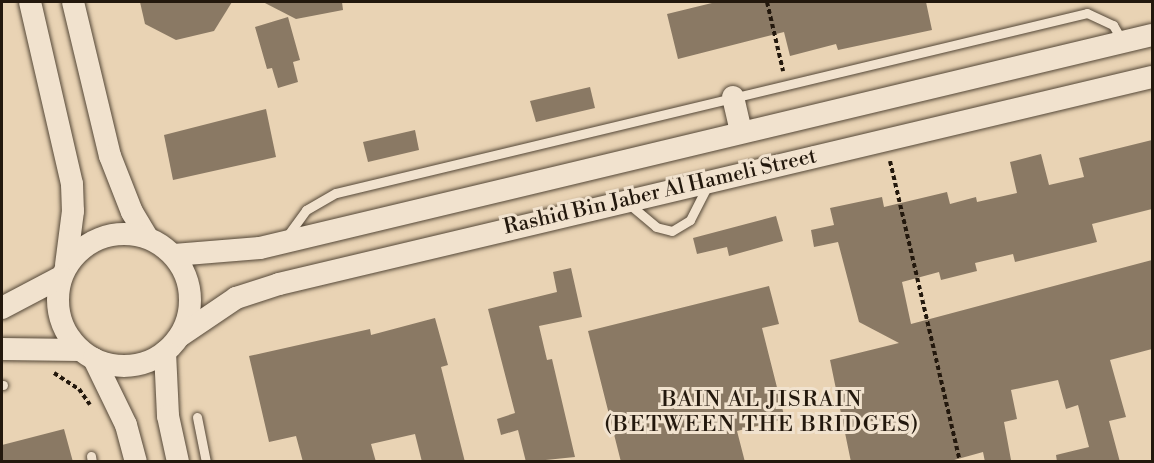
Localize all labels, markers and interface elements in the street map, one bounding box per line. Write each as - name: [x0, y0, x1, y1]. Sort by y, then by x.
- street label: Rashid Bin Jaber Al Hameli Street: [501, 144, 819, 240]
- district label: BAIN AL JISRAIN (BETWEEN THE BRIDGES): [604, 386, 920, 438]

